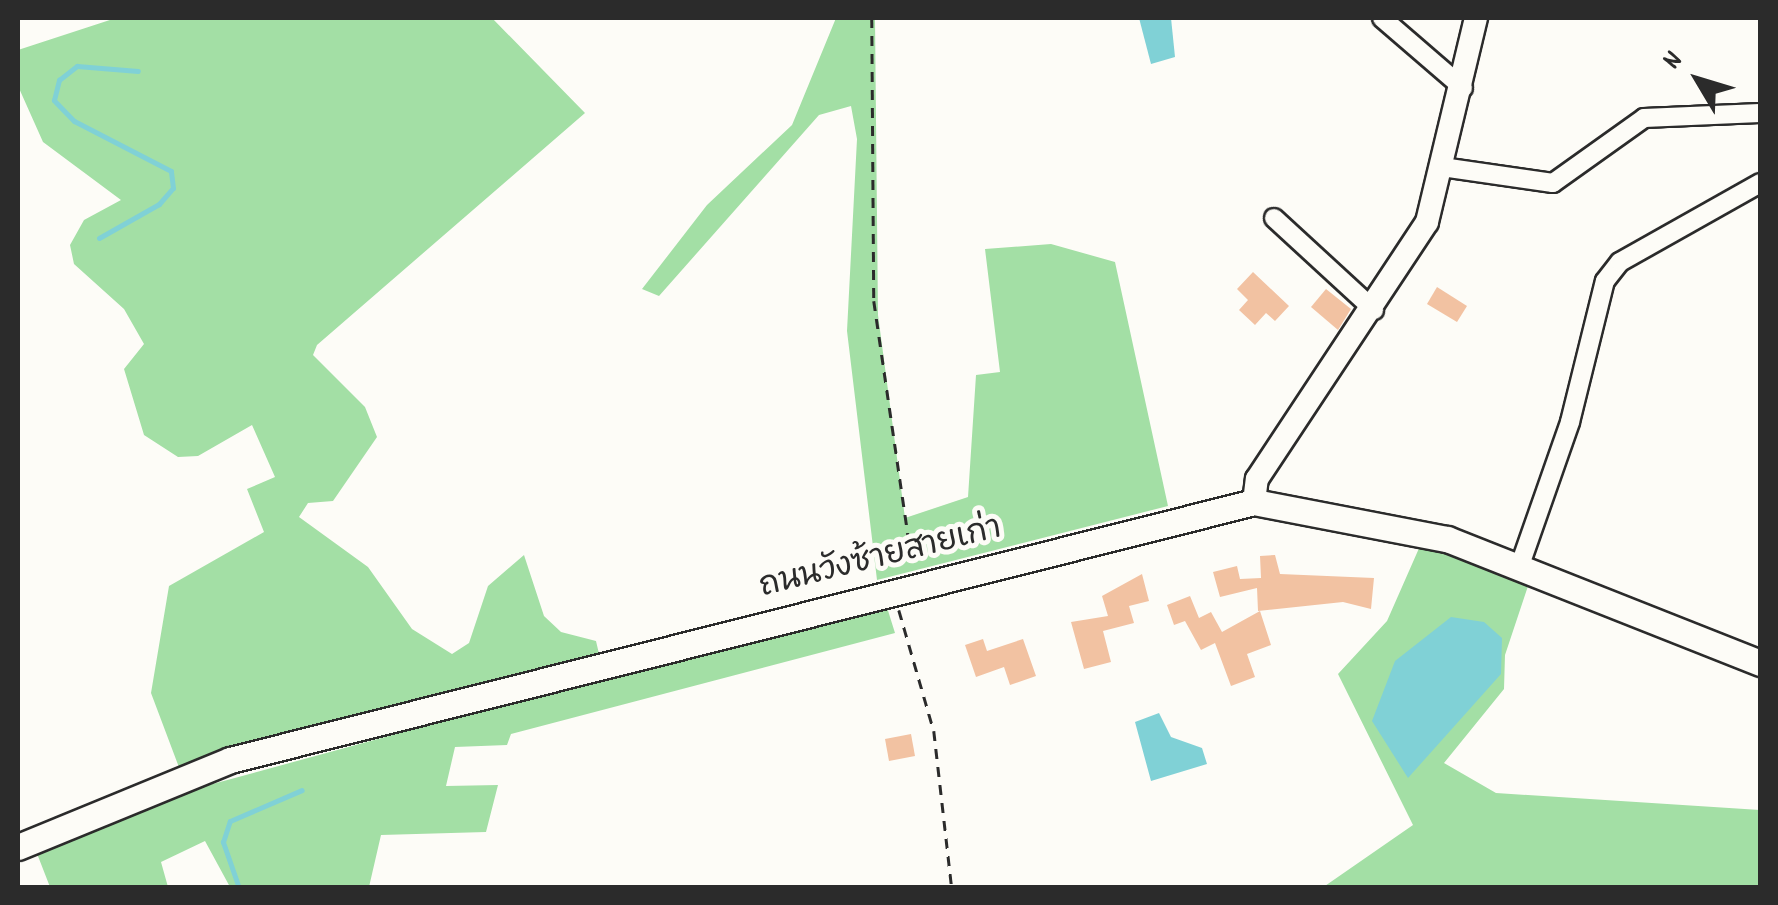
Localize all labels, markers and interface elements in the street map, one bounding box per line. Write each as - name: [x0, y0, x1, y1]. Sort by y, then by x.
- north arrow: [1648, 30, 1748, 130]
- text: N: [1654, 44, 1694, 79]
- street label: ถนนวังซ้ายสายเก่า: [756, 511, 1006, 609]

